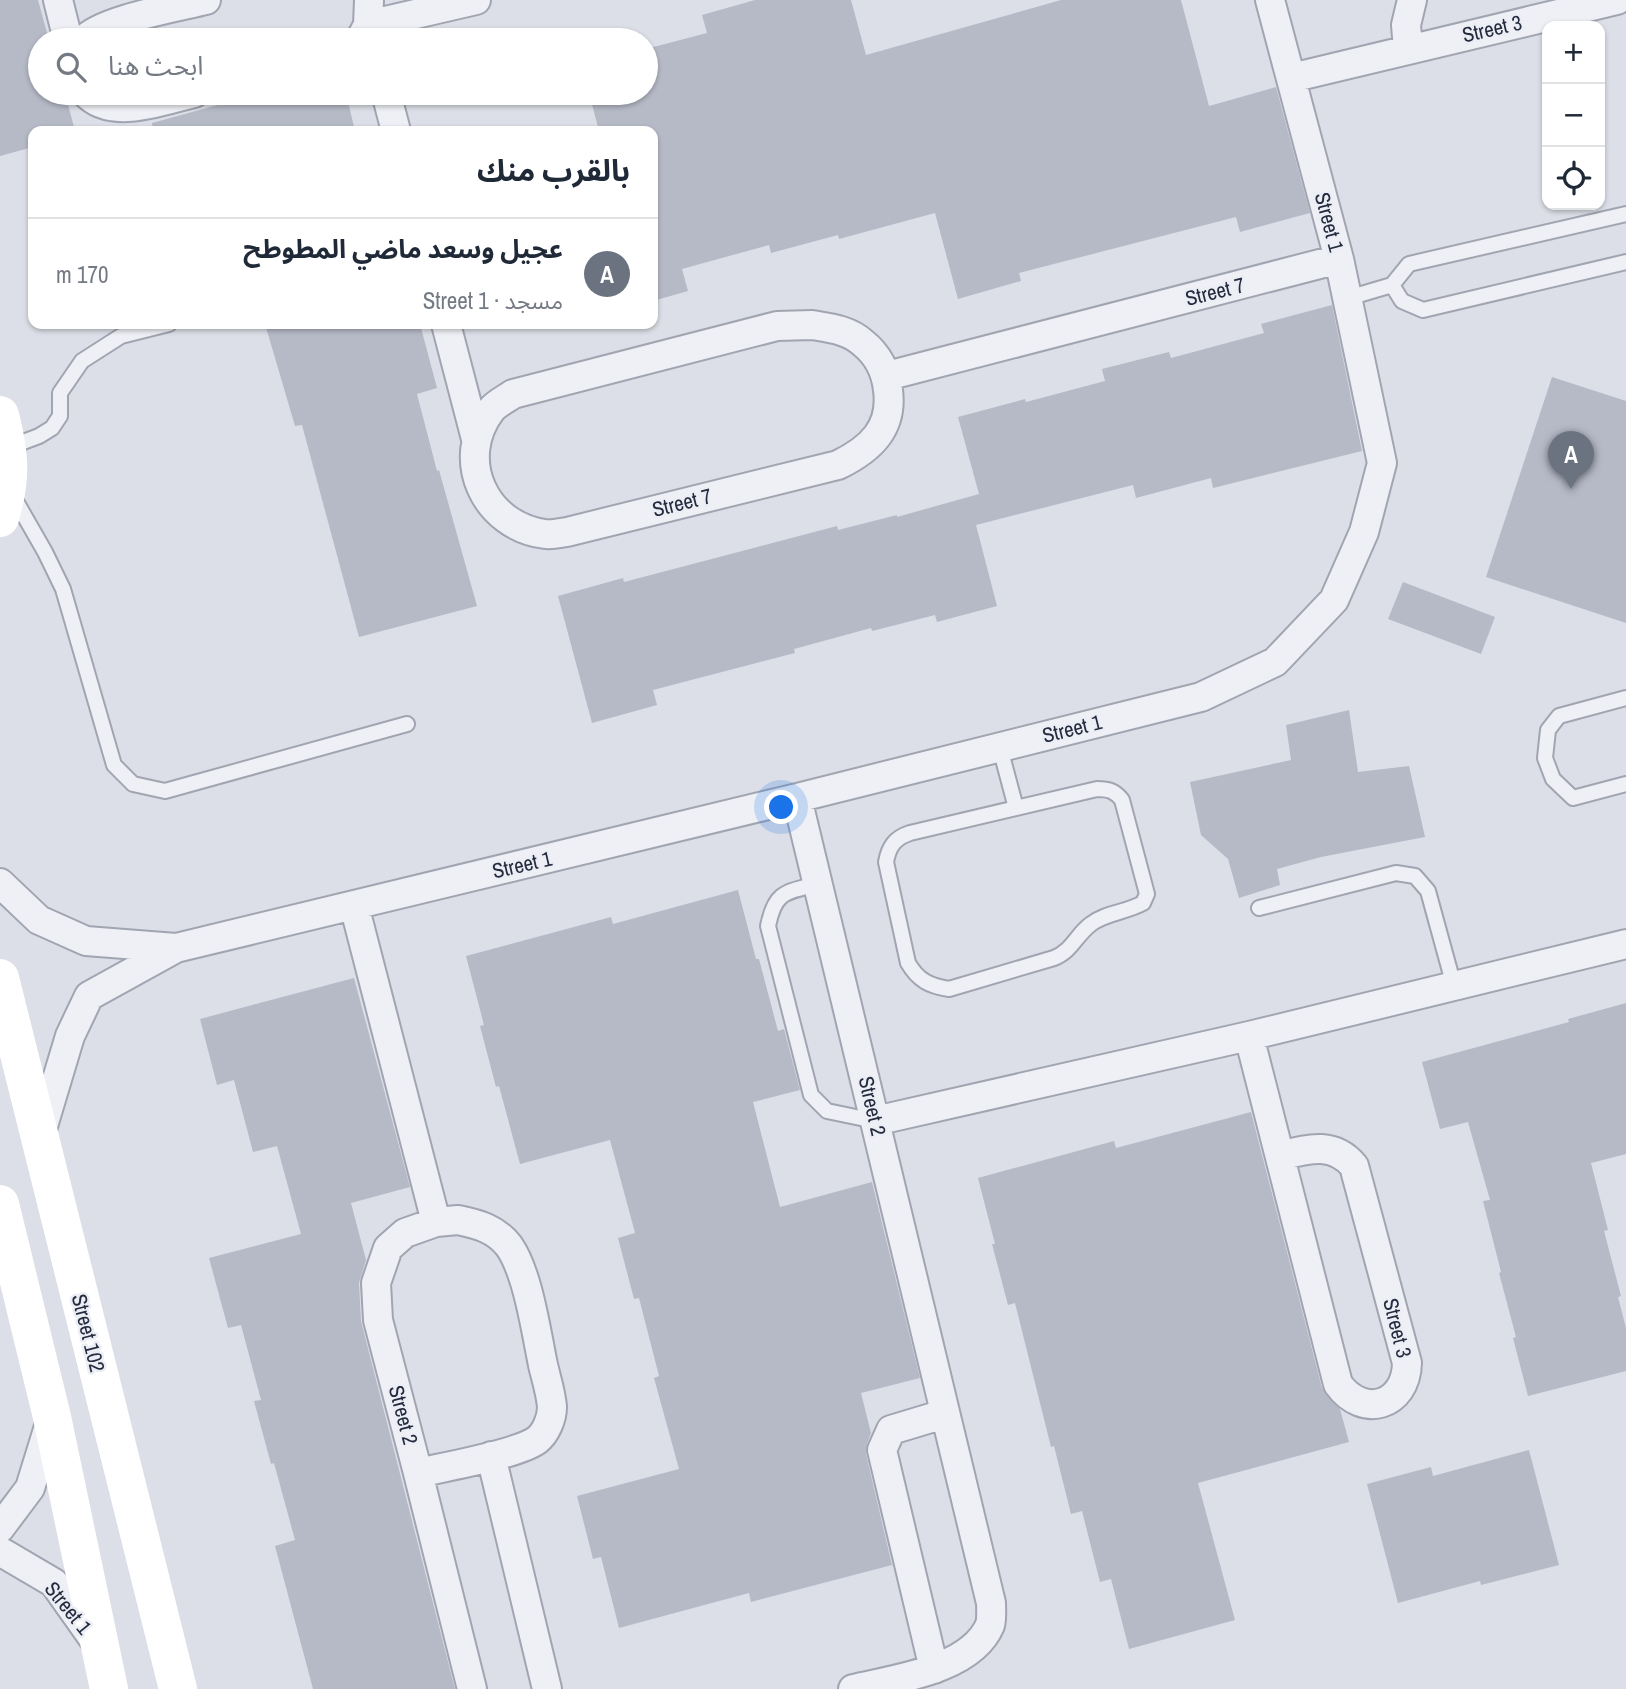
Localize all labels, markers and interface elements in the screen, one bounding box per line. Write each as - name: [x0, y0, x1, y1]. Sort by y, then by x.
- street label: Street 3: [1459, 8, 1525, 49]
- map controls: [1542, 21, 1605, 210]
- button: +: [1542, 21, 1605, 84]
- search box: [28, 28, 658, 105]
- icon: search: [52, 48, 90, 86]
- text: ابحث هنا: [108, 48, 204, 83]
- button: −: [1542, 84, 1605, 147]
- button: locate: [1542, 147, 1605, 210]
- text: بالقرب منك: [477, 150, 630, 190]
- street label: Street 1: [1308, 189, 1351, 255]
- text: عجيل وسعد ماضي المطوطح: [243, 231, 563, 266]
- text: 170 m: [56, 259, 108, 290]
- text: A: [600, 259, 614, 290]
- street label: Street 7: [1182, 270, 1248, 313]
- text: مسجد · Street 1: [423, 285, 563, 316]
- pin: A: [1548, 431, 1594, 489]
- street label: Street 7: [649, 481, 715, 524]
- street label: Street 1: [1039, 707, 1105, 750]
- your location: [764, 790, 798, 824]
- street label: Street 1: [489, 844, 555, 885]
- street label: Street 2: [852, 1073, 893, 1139]
- street label: Street 102: [65, 1291, 112, 1375]
- street label: Street 3: [1376, 1295, 1419, 1361]
- street label: Street 2: [382, 1382, 425, 1448]
- street label: Street 1: [38, 1575, 99, 1641]

